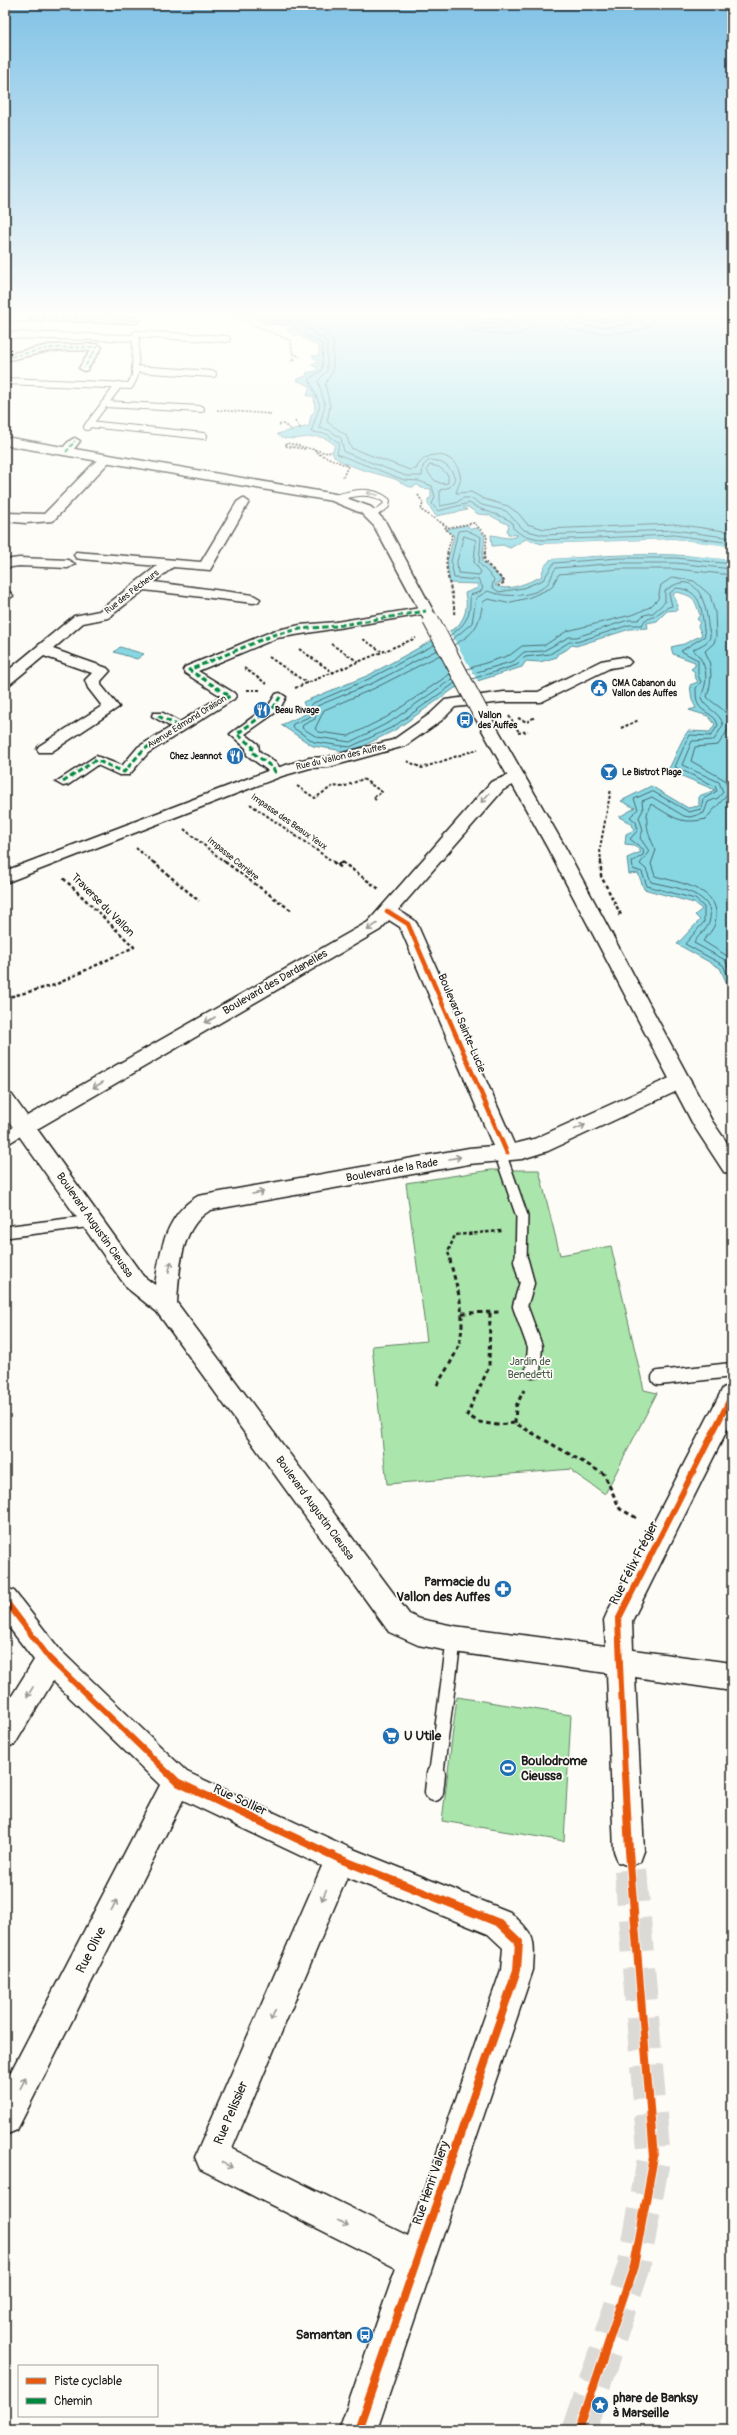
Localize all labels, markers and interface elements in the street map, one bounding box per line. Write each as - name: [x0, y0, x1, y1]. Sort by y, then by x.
- one-way arrow: [366, 490, 379, 498]
- street label: Rue des Pêcheurs: [103, 567, 161, 617]
- public building icon: CMA Cabanon du Vallon des Auffes: [589, 678, 609, 698]
- place label: CMA Cabanon du Vallon des Auffes: [612, 678, 678, 699]
- street label: Avenue Edmond Oraison: [145, 693, 229, 751]
- restaurant icon: Beau Rivage: [252, 700, 272, 720]
- place label: Beau Rivage: [275, 705, 320, 716]
- bus stop icon: Vallon des Auffes: [455, 710, 475, 730]
- place label: Vallon des Auffes: [478, 710, 518, 731]
- street label: Rue du Vallon des Auffes: [295, 741, 387, 773]
- restaurant icon: Chez Jeannot: [225, 746, 245, 766]
- place label: Chez Jeannot: [170, 751, 222, 762]
- bar icon: Le Bistrot Plage: [599, 762, 619, 782]
- place label: Le Bistrot Plage: [622, 767, 682, 778]
- street label: Impasse des Beaux Yeux: [249, 792, 330, 853]
- one-way arrow: [481, 793, 490, 804]
- street label: Impasse Carrière: [205, 835, 262, 884]
- street label: Traverse du Vallon: [69, 871, 137, 939]
- one-way arrow: [366, 923, 377, 931]
- street label: Boulevard des Dardanelles: [220, 947, 330, 1017]
- street label: Boulevard Sainte-Lucie: [435, 972, 489, 1075]
- one-way arrow: [204, 1016, 216, 1024]
- one-way arrow: [92, 1081, 104, 1089]
- one-way arrow: [573, 1123, 585, 1131]
- one-way arrow: [448, 1154, 461, 1162]
- street label: Boulevard de la Rade: [345, 1155, 440, 1184]
- street label: Boulevard Augustin Cieussa: [54, 1170, 136, 1280]
- one-way arrow: [251, 1189, 264, 1197]
- one-way arrow: [166, 1260, 174, 1273]
- park label: Jardin de Benedetti: [508, 1355, 552, 1381]
- street label: Boulevard Augustin Cieussa: [273, 1454, 357, 1562]
- street label: Rue Félix Frégier: [606, 1518, 662, 1608]
- place label: Parmacie du Vallon des Auffes: [396, 1574, 490, 1605]
- pharmacy icon: Parmacie du Vallon des Auffes: [493, 1579, 513, 1599]
- one-way arrow: [26, 1686, 34, 1698]
- supermarket icon: U Utile: [381, 1726, 401, 1746]
- place label: U Utile: [404, 1728, 442, 1744]
- place label: Boulodrome Cieussa: [521, 1753, 588, 1784]
- sports icon: Boulodrome Cieussa: [498, 1758, 518, 1778]
- street label: Rue Sollier: [211, 1781, 270, 1820]
- one-way arrow: [320, 1889, 328, 1901]
- one-way arrow: [111, 1900, 118, 1912]
- street label: Rue Olive: [73, 1924, 110, 1976]
- one-way arrow: [269, 2008, 276, 2020]
- one-way arrow: [20, 2078, 27, 2090]
- street label: Rue Pelissier: [210, 2079, 252, 2147]
- street label: Rue Henri Valery: [409, 2138, 453, 2227]
- one-way arrow: [221, 2162, 233, 2169]
- one-way arrow: [337, 2219, 349, 2227]
- bus stop icon: Samantan: [355, 2325, 375, 2345]
- place label: Samantan: [296, 2327, 353, 2343]
- legend: [18, 2365, 158, 2417]
- text: Piste cyclable: [54, 2374, 122, 2389]
- place label: phare de Banksy à Marseille: [613, 2390, 698, 2421]
- text: Chemin: [54, 2394, 93, 2409]
- place icon: phare de Banksy à Marseille: [590, 2395, 610, 2415]

